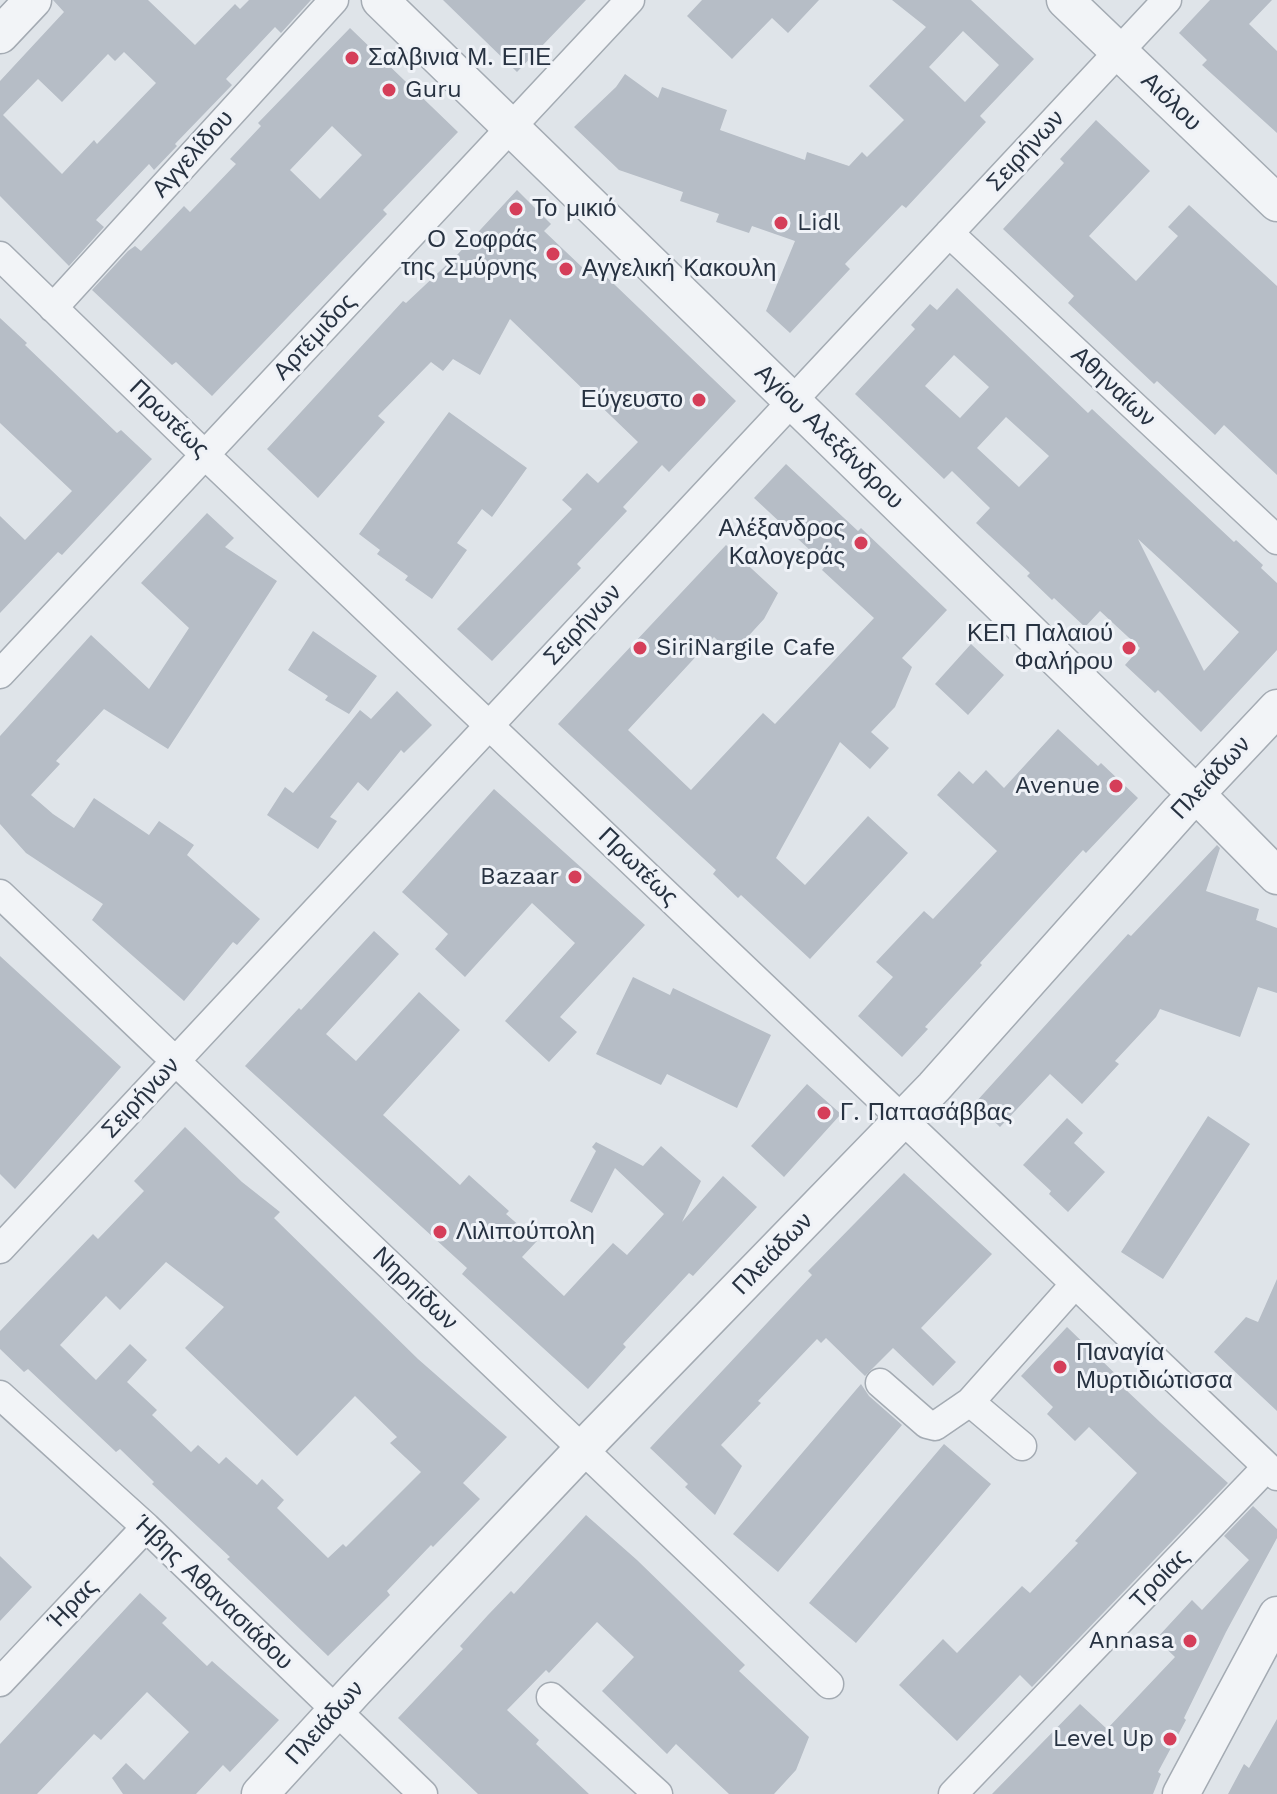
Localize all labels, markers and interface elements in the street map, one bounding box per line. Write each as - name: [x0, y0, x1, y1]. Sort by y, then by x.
- place label: Σαλβινια Μ. ΕΠΕ: [368, 44, 551, 72]
- marker: Σαλβινια Μ. ΕΠΕ: [343, 49, 361, 67]
- street label: Αιόλου: [1135, 67, 1207, 137]
- place label: Guru: [405, 76, 462, 104]
- marker: Guru: [380, 81, 398, 99]
- street label: Αγγελίδου: [146, 104, 240, 204]
- street label: Σειρήνων: [981, 104, 1071, 198]
- place label: Το μικιό: [532, 195, 616, 223]
- marker: Το μικιό: [507, 200, 525, 218]
- place label: Lidl: [797, 209, 840, 237]
- marker: Lidl: [772, 214, 790, 232]
- place label: Ο Σοφράς της Σμύρνης: [401, 226, 537, 282]
- marker: Ο Σοφράς της Σμύρνης: [544, 245, 562, 263]
- place label: Αγγελική Κακουλη: [582, 255, 776, 283]
- marker: Αγγελική Κακουλη: [557, 260, 575, 278]
- street label: Αρτέμιδος: [268, 288, 362, 386]
- street label: Αθηναίων: [1065, 341, 1161, 433]
- street label: Αγίου Αλεξάνδρου: [749, 359, 909, 515]
- street label: Πρωτέως: [123, 374, 215, 464]
- place label: Εύγευστο: [581, 386, 683, 414]
- marker: Εύγευστο: [690, 391, 708, 409]
- place label: Αλέξανδρος Καλογεράς: [718, 515, 845, 571]
- marker: Αλέξανδρος Καλογεράς: [852, 534, 870, 552]
- street label: Σειρήνων: [538, 578, 628, 672]
- place label: ΚΕΠ Παλαιού Φαλήρου: [967, 620, 1113, 676]
- place label: SiriNargile Cafe: [656, 634, 835, 662]
- marker: SiriNargile Cafe: [631, 639, 649, 657]
- marker: ΚΕΠ Παλαιού Φαλήρου: [1120, 639, 1138, 657]
- street label: Πλειάδων: [1165, 730, 1257, 826]
- place label: Avenue: [1015, 772, 1100, 800]
- marker: Avenue: [1107, 777, 1125, 795]
- street label: Πρωτέως: [592, 822, 684, 912]
- place label: Bazaar: [480, 863, 559, 891]
- marker: Bazaar: [566, 868, 584, 886]
- street label: Σειρήνων: [96, 1051, 186, 1145]
- place label: Γ. Παπασάββας: [840, 1099, 1012, 1127]
- marker: Γ. Παπασάββας: [815, 1104, 833, 1122]
- street label: Πλειάδων: [727, 1207, 819, 1301]
- place label: Λιλιπούπολη: [456, 1218, 595, 1246]
- marker: Λιλιπούπολη: [431, 1223, 449, 1241]
- street label: Νηρηίδων: [366, 1241, 464, 1337]
- place label: Παναγία Μυρτιδιώτισσα: [1076, 1339, 1233, 1395]
- marker: Παναγία Μυρτιδιώτισσα: [1051, 1358, 1069, 1376]
- street label: Ήβης Αθανασιάδου: [127, 1510, 299, 1676]
- street label: Τροίας: [1124, 1543, 1196, 1615]
- street label: Ήρας: [42, 1573, 104, 1635]
- place label: Annasa: [1089, 1627, 1174, 1655]
- marker: Annasa: [1181, 1632, 1199, 1650]
- street label: Πλειάδων: [280, 1675, 370, 1771]
- place label: Level Up: [1053, 1725, 1154, 1753]
- marker: Level Up: [1161, 1730, 1179, 1748]

